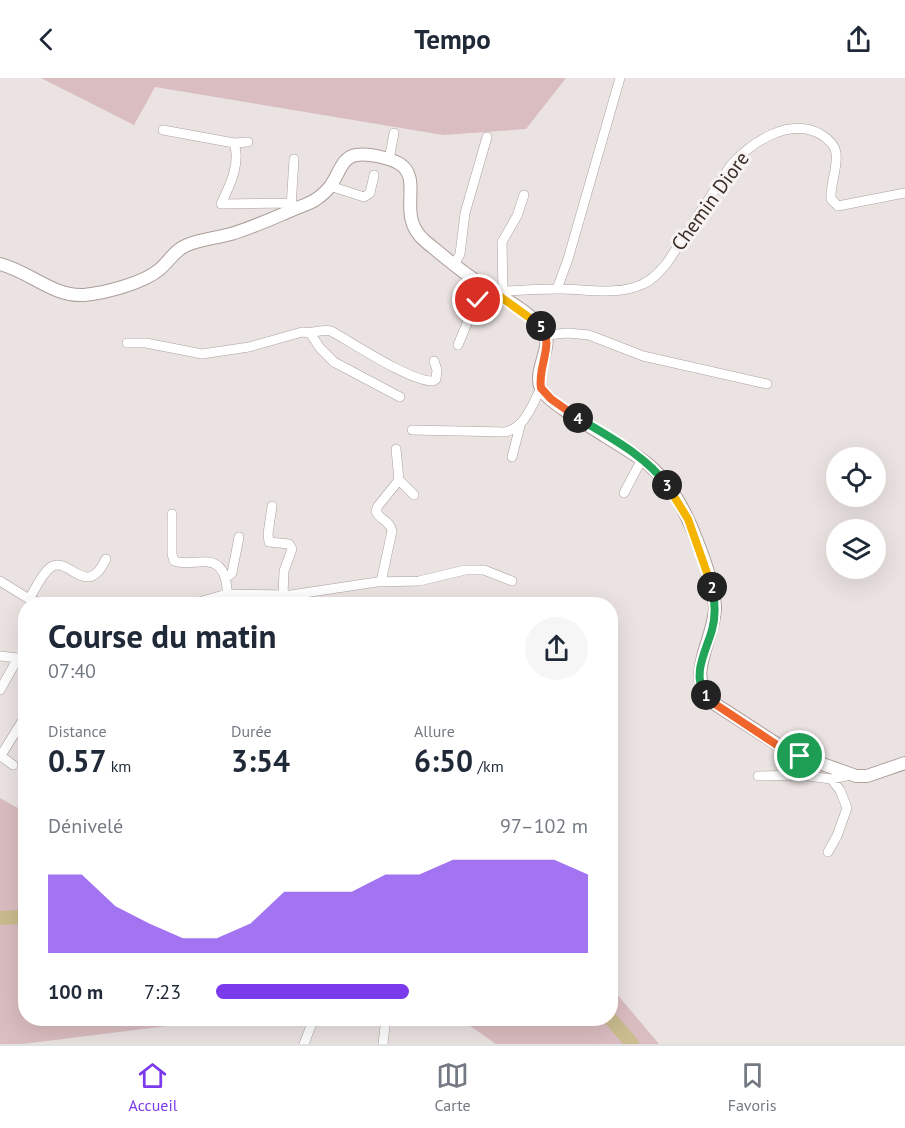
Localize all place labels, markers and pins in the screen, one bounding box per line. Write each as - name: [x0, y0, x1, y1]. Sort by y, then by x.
- pin: [452, 274, 503, 325]
- pin: 5: [526, 311, 556, 341]
- pin: 4: [563, 403, 593, 433]
- pin: 3: [652, 470, 682, 500]
- pin: 2: [697, 572, 727, 602]
- pin: 1: [691, 680, 721, 710]
- pin: [774, 730, 825, 781]

